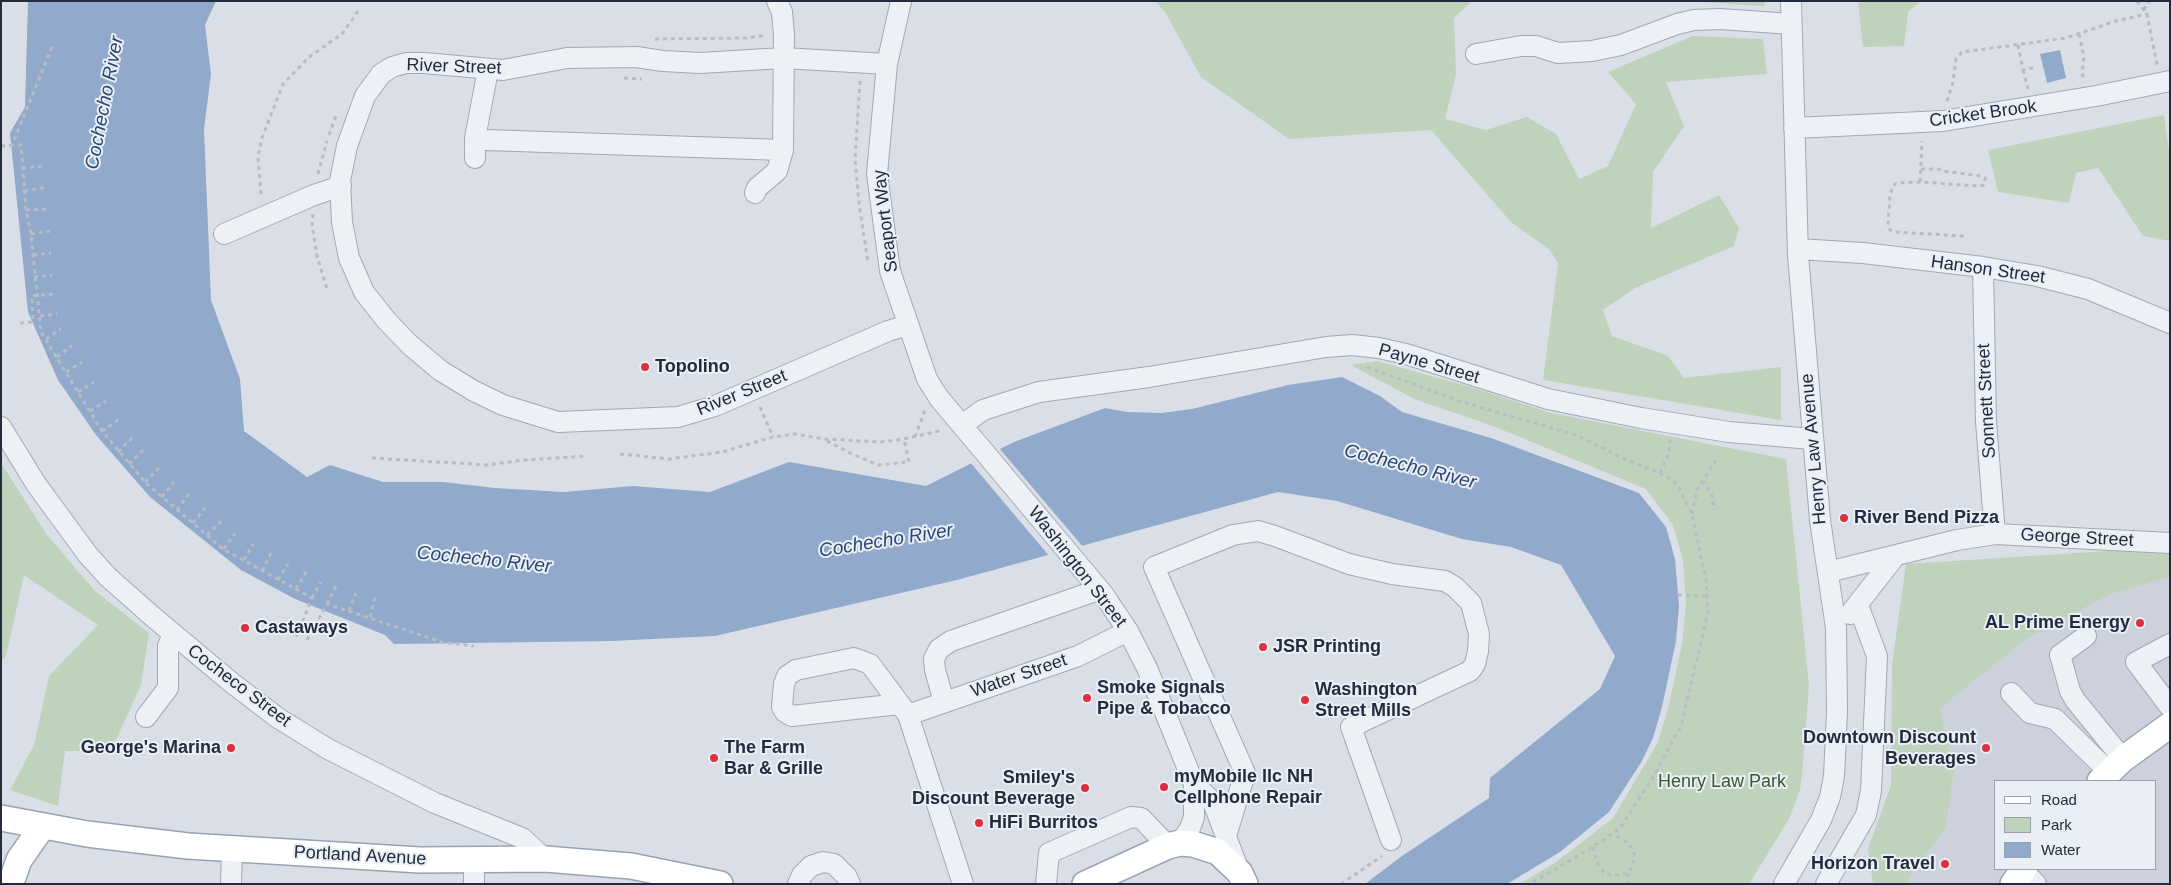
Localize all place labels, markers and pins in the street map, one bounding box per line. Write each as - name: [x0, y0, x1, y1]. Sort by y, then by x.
- place label: Topolino: [655, 356, 730, 378]
- marker: Topolino: [639, 361, 651, 373]
- place label: River Bend Pizza: [1854, 507, 1999, 529]
- marker: River Bend Pizza: [1838, 512, 1850, 524]
- place label: AL Prime Energy: [1985, 612, 2130, 634]
- place label: Castaways: [255, 617, 348, 639]
- marker: AL Prime Energy: [2134, 617, 2146, 629]
- marker: Castaways: [239, 622, 251, 634]
- place label: JSR Printing: [1273, 636, 1381, 658]
- marker: JSR Printing: [1257, 641, 1269, 653]
- place label: Smoke Signals Pipe & Tobacco: [1097, 677, 1231, 720]
- place label: Washington Street Mills: [1315, 679, 1417, 722]
- marker: Smoke Signals Pipe & Tobacco: [1081, 692, 1093, 704]
- marker: Washington Street Mills: [1299, 694, 1311, 706]
- place label: Downtown Discount Beverages: [1803, 727, 1976, 770]
- place label: George's Marina: [81, 737, 221, 759]
- place label: The Farm Bar & Grille: [724, 737, 823, 780]
- marker: George's Marina: [225, 742, 237, 754]
- marker: Downtown Discount Beverages: [1980, 742, 1992, 754]
- marker: The Farm Bar & Grille: [708, 752, 720, 764]
- place label: myMobile llc NH Cellphone Repair: [1174, 766, 1322, 809]
- place label: Smiley's Discount Beverage: [912, 767, 1075, 810]
- marker: myMobile llc NH Cellphone Repair: [1158, 781, 1170, 793]
- marker: Smiley's Discount Beverage: [1079, 782, 1091, 794]
- place label: HiFi Burritos: [989, 812, 1098, 834]
- marker: HiFi Burritos: [973, 817, 985, 829]
- place label: Horizon Travel: [1811, 853, 1935, 875]
- marker: Horizon Travel: [1939, 858, 1951, 870]

